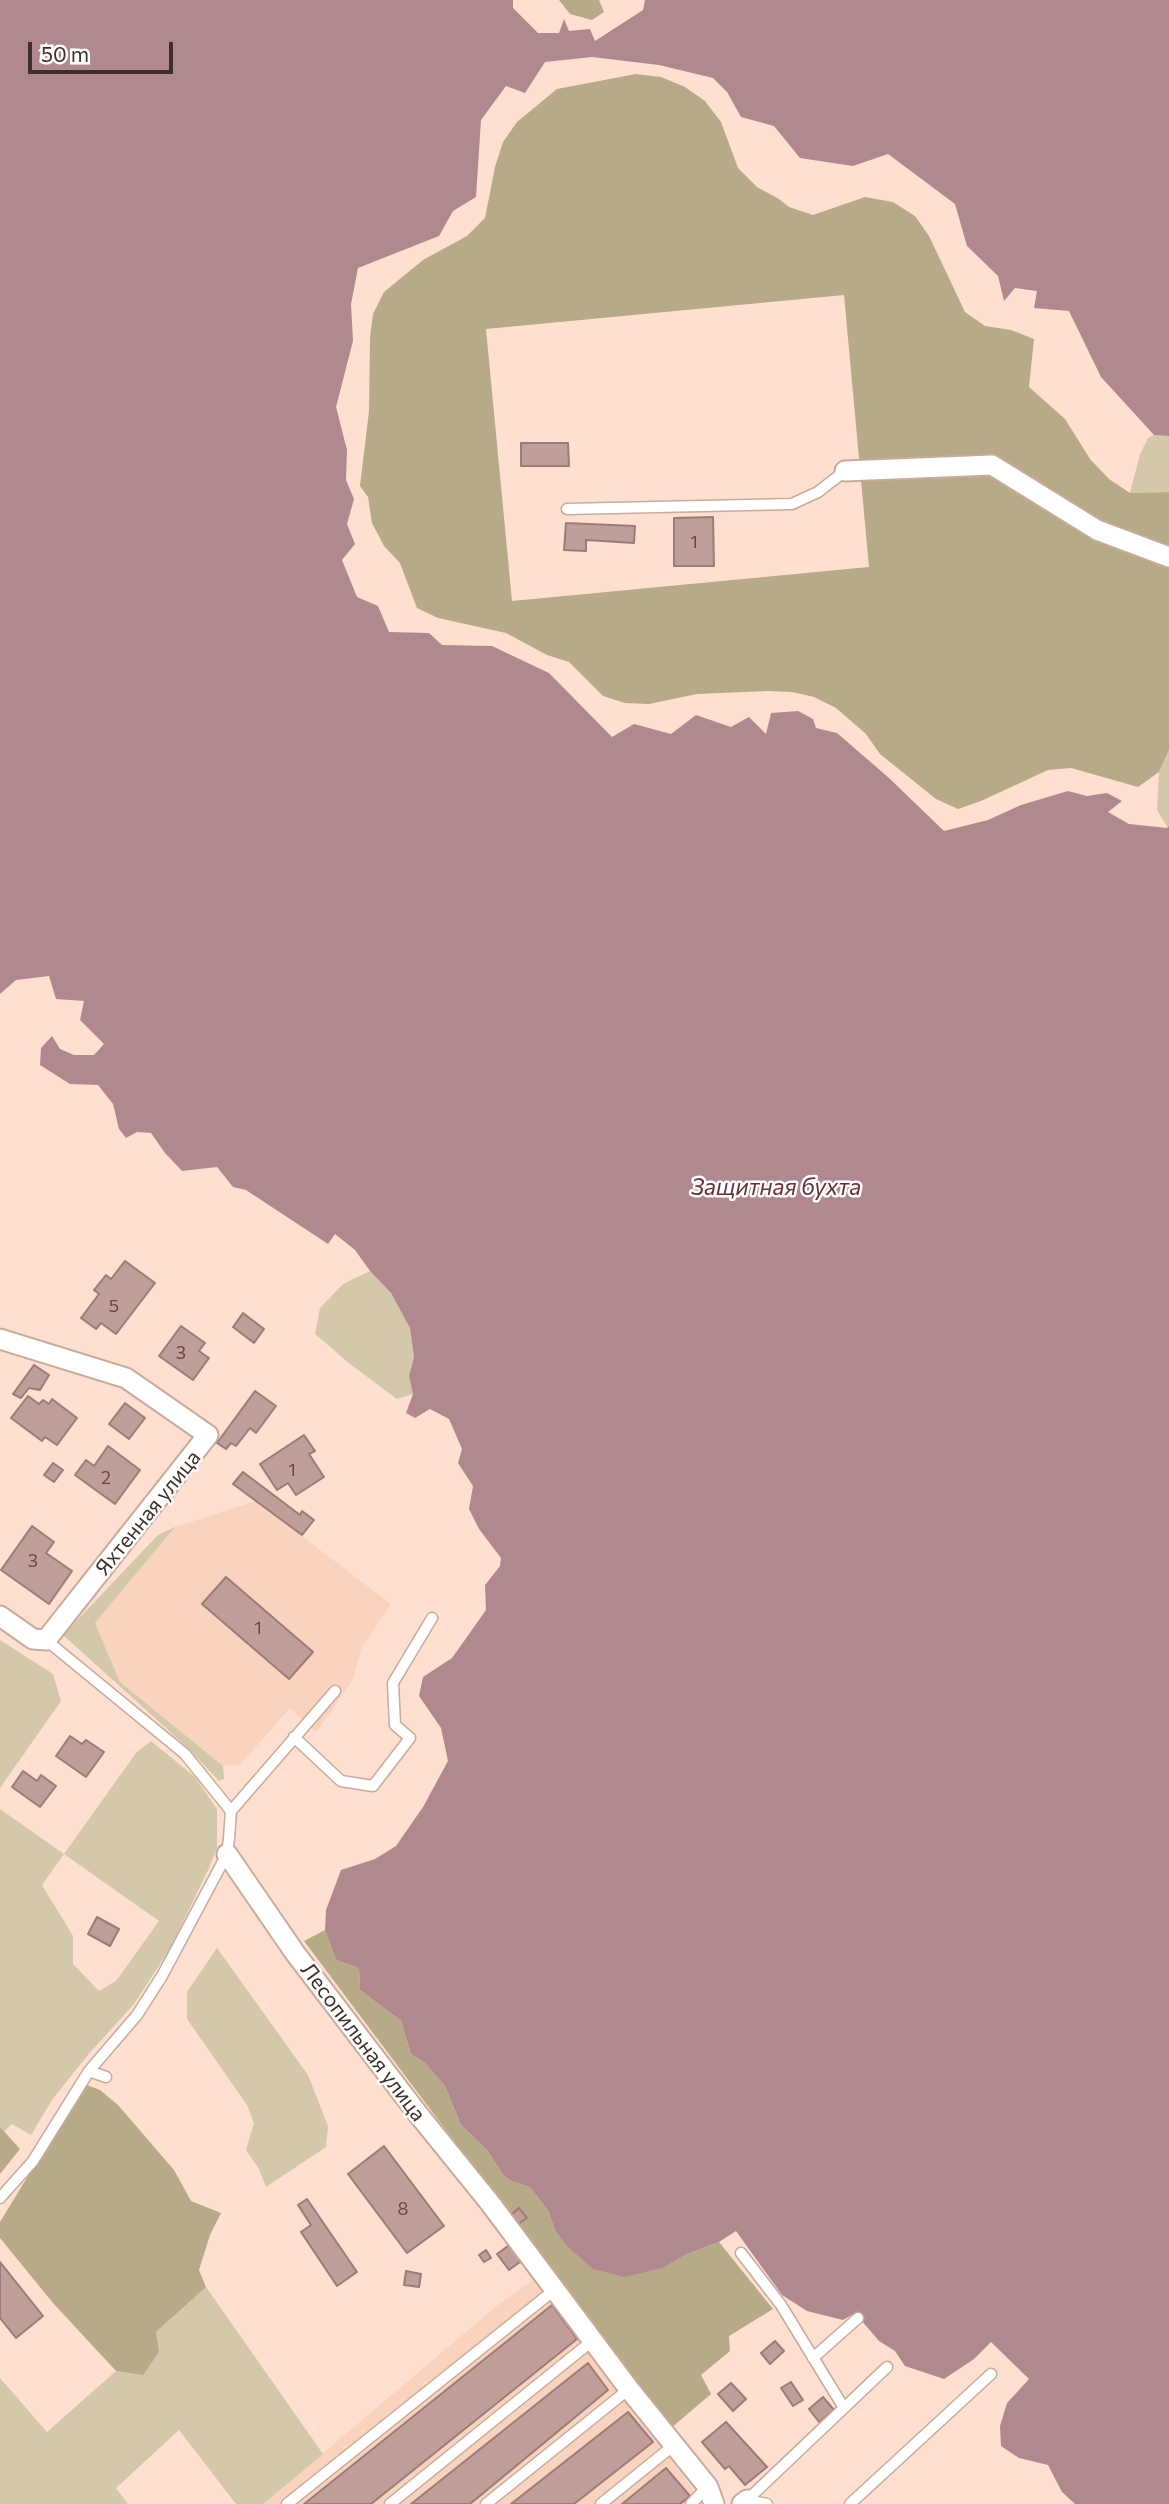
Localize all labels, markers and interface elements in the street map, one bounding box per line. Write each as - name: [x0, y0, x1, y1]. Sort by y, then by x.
- scale bar: [32, 28, 177, 72]
- text: 50 m: [41, 41, 89, 66]
- house number: 1: [690, 531, 698, 553]
- water label: Защитная бухта: [691, 1173, 861, 1201]
- house number: 5: [109, 1295, 119, 1317]
- house number: 3: [176, 1342, 186, 1364]
- street label: Яхтенная улица: [90, 1445, 206, 1581]
- house number: 1: [288, 1459, 296, 1481]
- house number: 2: [101, 1467, 111, 1489]
- house number: 3: [28, 1550, 38, 1572]
- house number: 1: [254, 1617, 262, 1639]
- street label: Лесопильная улица: [295, 1958, 431, 2126]
- house number: 8: [398, 2198, 408, 2220]

